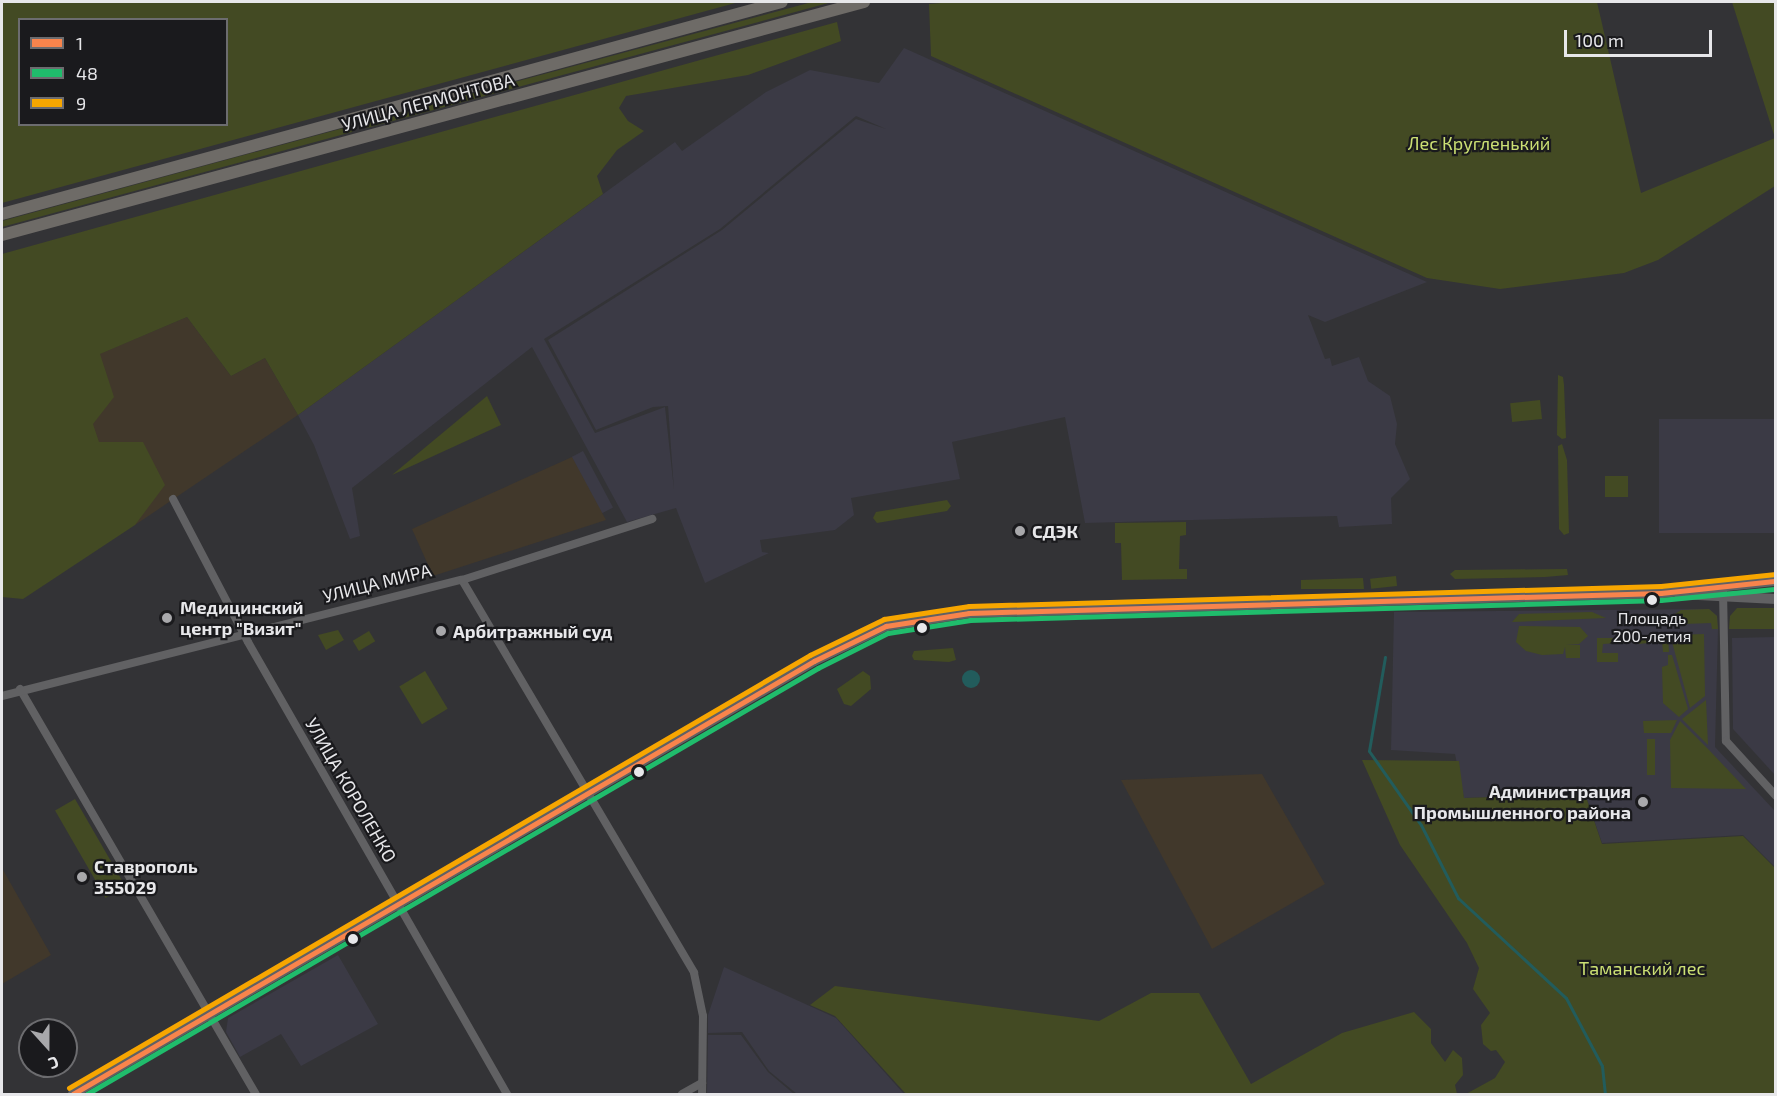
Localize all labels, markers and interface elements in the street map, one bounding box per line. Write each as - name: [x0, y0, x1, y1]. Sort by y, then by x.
- legend: [18, 18, 228, 126]
- scale bar: [1567, 18, 1716, 56]
- text: 100 m: [1575, 29, 1624, 51]
- text: 1: [76, 32, 83, 54]
- text: 48: [76, 62, 98, 84]
- street label: УЛИЦА ЛЕРМОНТОВА: [339, 69, 517, 135]
- text: 9: [76, 92, 86, 114]
- park label: Лес Кругленький: [1408, 132, 1550, 154]
- place label: СДЭК: [1032, 520, 1078, 542]
- marker: СДЭК: [1013, 524, 1027, 538]
- street label: УЛИЦА МИРА: [320, 559, 434, 607]
- marker: Площадь 200-летия: [1646, 594, 1658, 606]
- place label: Медицинский центр "Визит": [180, 597, 303, 640]
- place label: Площадь 200-летия: [1613, 608, 1691, 646]
- marker: Медицинский центр "Визит": [158, 609, 176, 627]
- place label: Арбитражный суд: [453, 620, 612, 642]
- unlabelled marker: [916, 622, 928, 634]
- marker: Арбитражный суд: [434, 624, 448, 638]
- street label: УЛИЦА КОРОЛЕНКО: [301, 714, 401, 866]
- unlabelled marker: [633, 766, 645, 778]
- place label: Администрация Промышленного района: [1414, 781, 1631, 824]
- marker: Администрация Промышленного района: [1636, 795, 1650, 809]
- place label: Ставрополь 355029: [94, 856, 198, 898]
- marker: Ставрополь 355029: [75, 870, 89, 884]
- unlabelled marker: [347, 933, 359, 945]
- park label: Таманский лес: [1579, 957, 1705, 979]
- north arrow: [18, 1018, 78, 1078]
- text: С: [46, 1053, 62, 1074]

